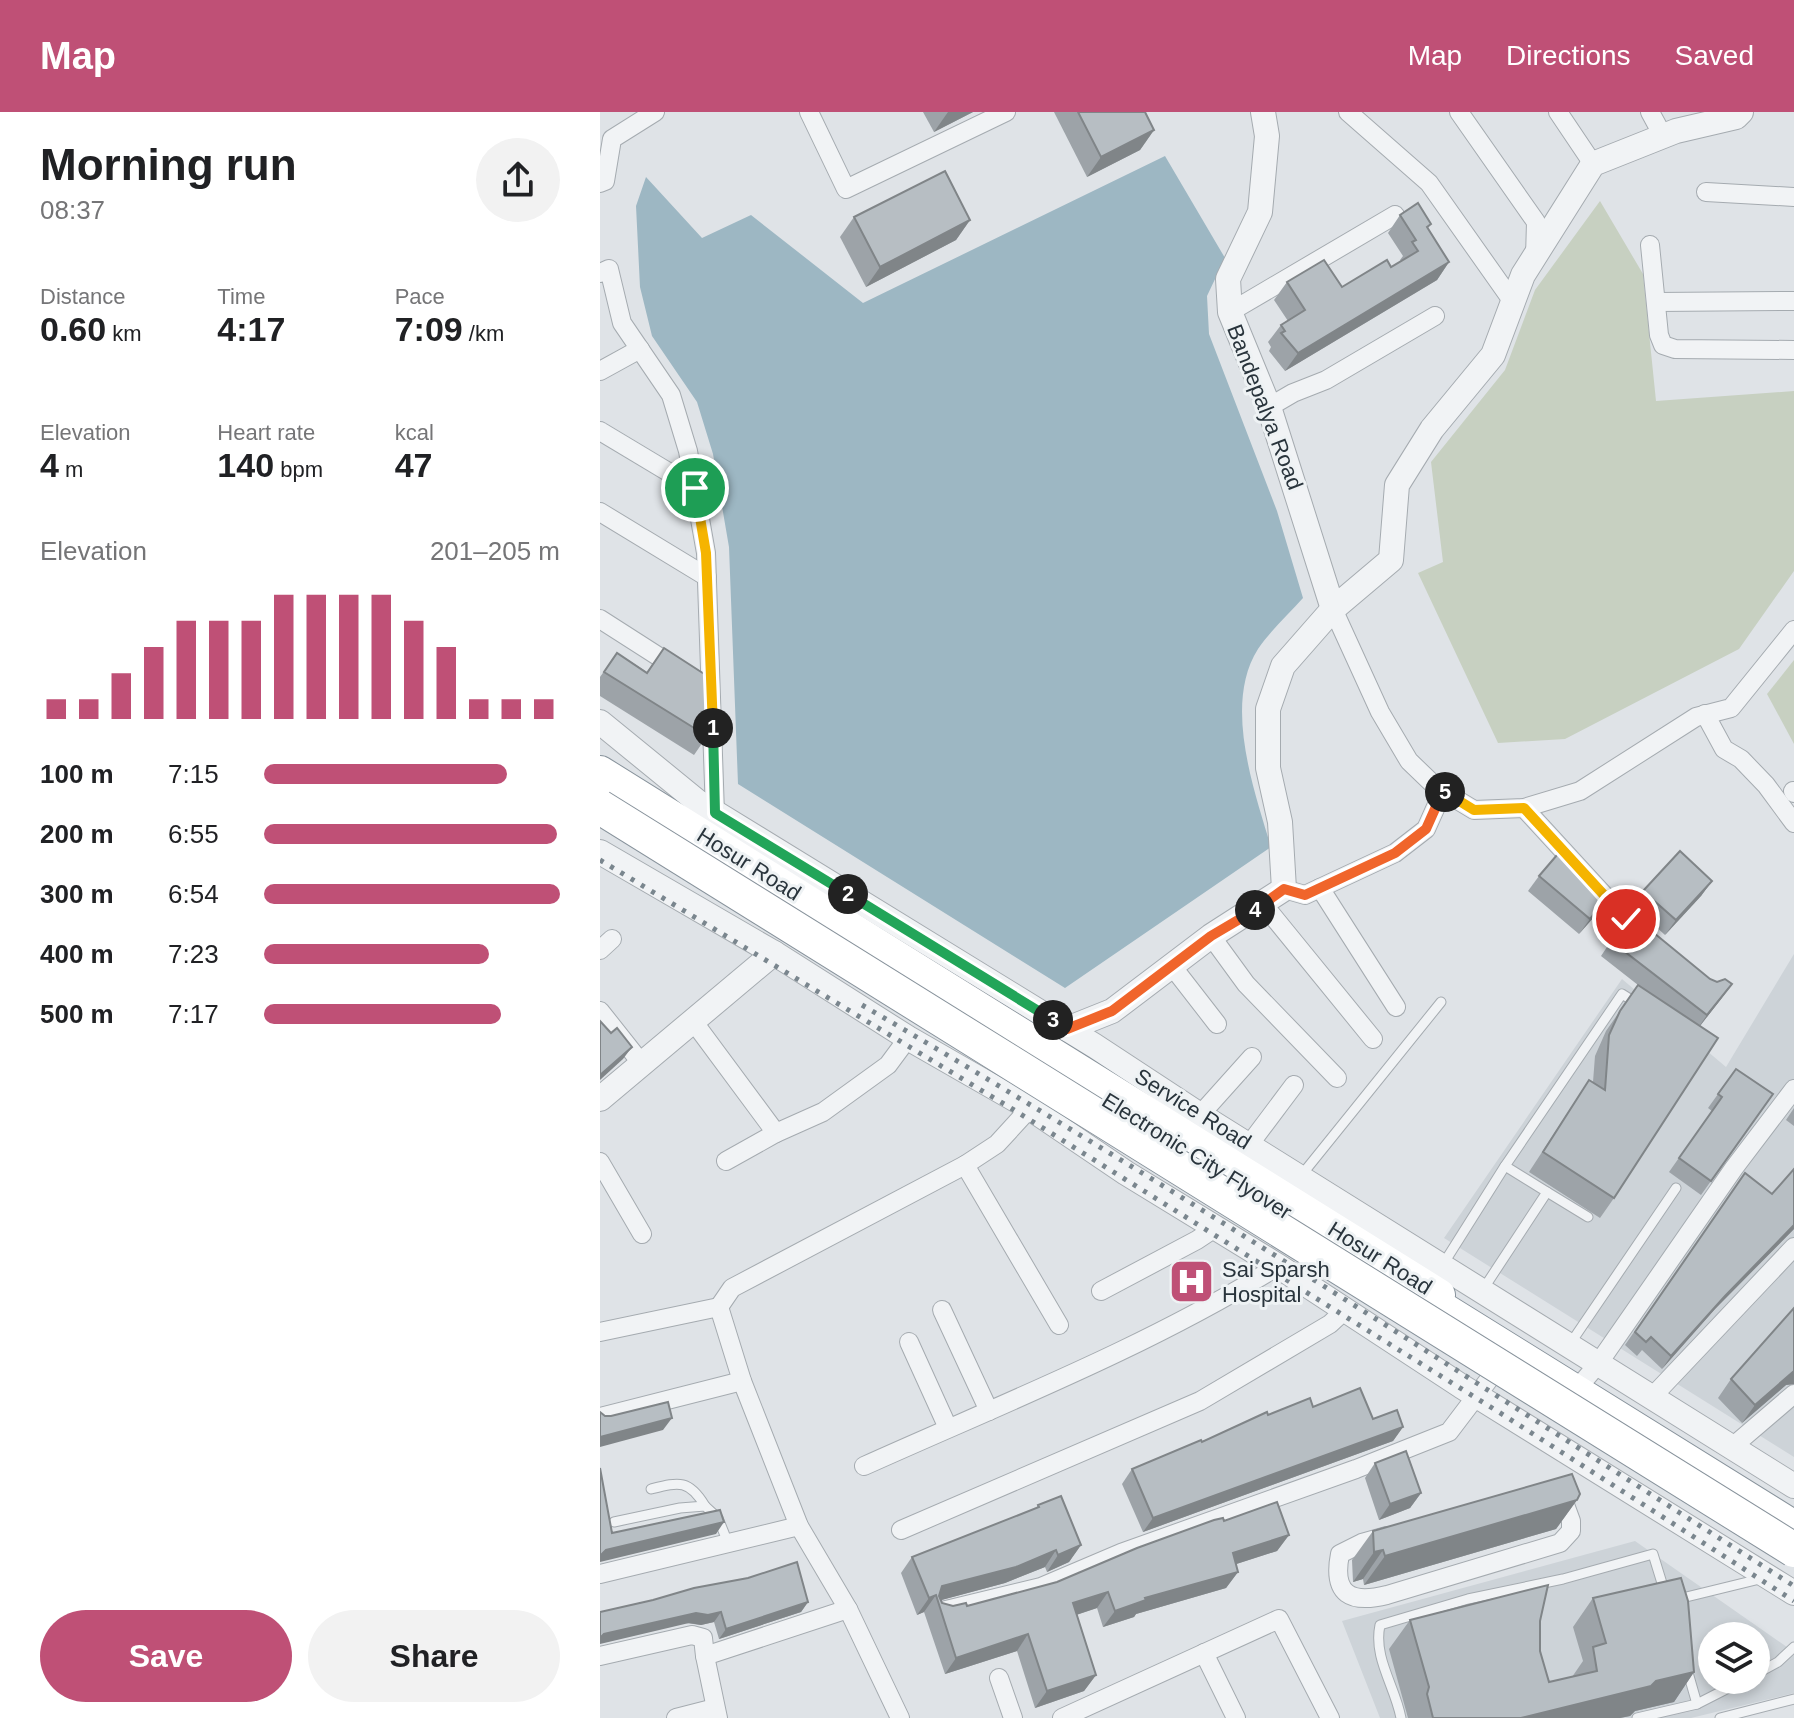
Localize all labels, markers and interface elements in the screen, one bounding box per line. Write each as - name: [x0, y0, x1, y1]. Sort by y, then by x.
- text: Map: [40, 35, 116, 77]
- text: Map: [1408, 40, 1462, 71]
- text: Directions: [1506, 40, 1631, 71]
- text: Saved: [1675, 40, 1754, 71]
- button: share: [476, 138, 560, 222]
- text: Morning run: [40, 140, 297, 189]
- text: 08:37: [40, 195, 105, 225]
- text: Distance: [40, 284, 126, 309]
- text: Time: [217, 284, 265, 309]
- text: Pace: [395, 284, 445, 309]
- text: 0.60: [40, 310, 106, 348]
- text: 4:17: [217, 310, 285, 348]
- text: 7:09: [395, 310, 463, 348]
- text: km: [106, 321, 142, 346]
- text: /km: [463, 321, 504, 346]
- street label: Bandepalya Road: [1222, 321, 1308, 493]
- text: Elevation: [40, 420, 131, 445]
- text: Heart rate: [217, 420, 315, 445]
- text: kcal: [395, 420, 434, 445]
- text: 4: [40, 446, 59, 484]
- text: 140: [217, 446, 274, 484]
- text: 47: [395, 446, 432, 484]
- pin: [661, 454, 729, 522]
- text: m: [59, 457, 83, 482]
- text: bpm: [274, 457, 323, 482]
- icon: arrive: [673, 466, 717, 510]
- text: Elevation: [40, 536, 147, 566]
- text: 201–205 m: [430, 536, 560, 566]
- pin: 1: [693, 708, 733, 748]
- text: 1: [707, 715, 719, 740]
- text: 100 m: [40, 759, 114, 789]
- text: 7:15: [168, 759, 219, 789]
- pin: 5: [1425, 772, 1465, 812]
- text: 5: [1439, 779, 1451, 804]
- text: 200 m: [40, 819, 114, 849]
- text: 6:55: [168, 819, 219, 849]
- street label: Hosur Road: [693, 822, 805, 906]
- pin: 2: [828, 874, 868, 914]
- text: 300 m: [40, 879, 114, 909]
- text: 6:54: [168, 879, 219, 909]
- text: 2: [842, 881, 854, 906]
- pin: [1592, 885, 1660, 953]
- pin: 4: [1235, 890, 1275, 930]
- text: 4: [1249, 897, 1261, 922]
- icon: check: [1604, 897, 1648, 941]
- text: 400 m: [40, 939, 114, 969]
- text: 7:23: [168, 939, 219, 969]
- text: 500 m: [40, 999, 114, 1029]
- text: 7:17: [168, 999, 219, 1029]
- pin: 3: [1033, 1000, 1073, 1040]
- text: 3: [1047, 1007, 1059, 1032]
- street label: Service Road: [1130, 1063, 1256, 1155]
- street label: Electronic City Flyover: [1098, 1087, 1296, 1225]
- street label: Hosur Road: [1324, 1216, 1436, 1300]
- place label: Sai Sparsh Hospital: [1222, 1257, 1330, 1307]
- hospital icon: Sai Sparsh Hospital: [1167, 1258, 1215, 1306]
- button: Save: [40, 1610, 292, 1702]
- button: Share: [308, 1610, 560, 1702]
- map controls: [1698, 1622, 1770, 1694]
- button: layers: [1698, 1622, 1770, 1694]

